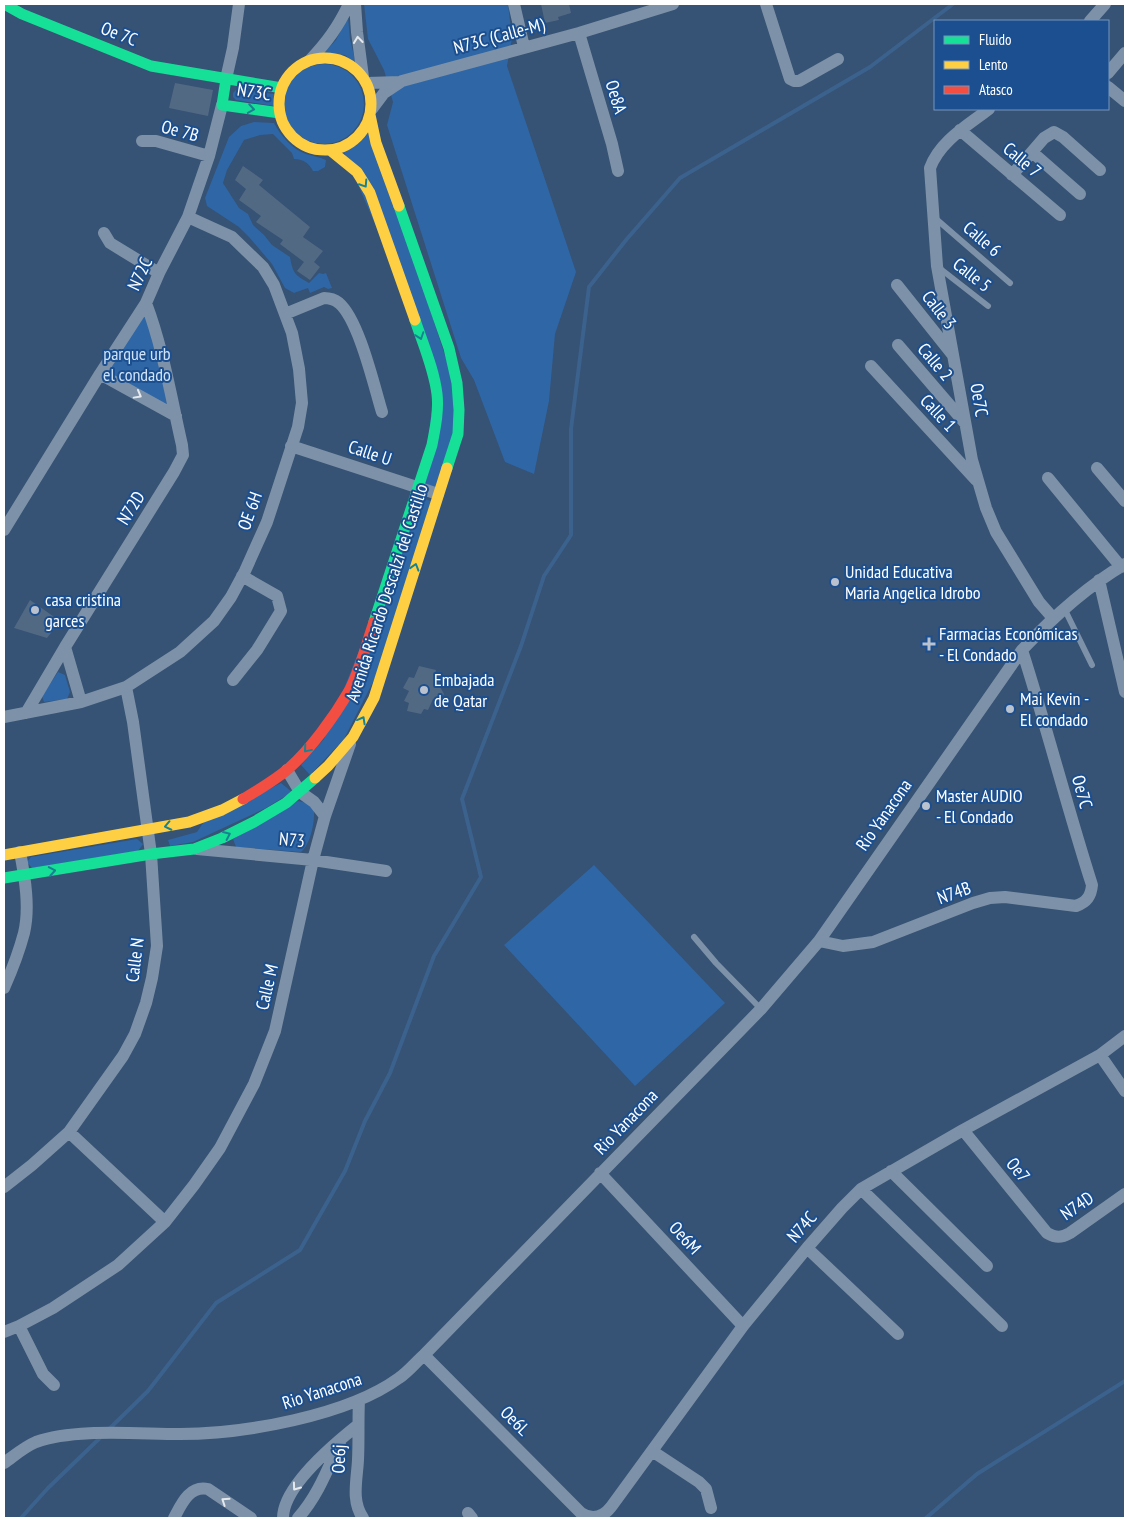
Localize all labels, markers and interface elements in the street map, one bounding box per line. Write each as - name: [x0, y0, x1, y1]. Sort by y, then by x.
- street label: N73C (Calle-M): [451, 12, 548, 59]
- street label: Oe 7C: [98, 16, 141, 51]
- legend: [934, 20, 1109, 110]
- text: Fluido: [979, 30, 1011, 49]
- one-way arrow: [353, 36, 364, 44]
- text: Lento: [979, 55, 1008, 74]
- street label: N73C: [235, 77, 273, 106]
- street label: Oe8A: [601, 77, 633, 117]
- text: Atasco: [979, 80, 1013, 99]
- one-way arrow: [247, 103, 255, 114]
- street label: Oe 7B: [159, 115, 201, 147]
- street label: Calle 7: [998, 137, 1046, 182]
- one-way arrow: [358, 179, 367, 188]
- street label: Calle 6: [959, 216, 1006, 261]
- street label: Calle 5: [948, 252, 996, 297]
- street label: N72C: [122, 253, 157, 294]
- street label: Calle 3: [917, 286, 962, 334]
- one-way arrow: [414, 332, 424, 340]
- street label: Calle 2: [913, 338, 958, 386]
- park label: parque urb el condado: [103, 342, 171, 386]
- street label: Oe7C: [965, 381, 994, 418]
- one-way arrow: [132, 389, 141, 399]
- street label: Calle 1: [915, 389, 961, 436]
- street label: Calle U: [346, 435, 395, 470]
- street label: Avenida Ricardo Descalzi del Castillo: [340, 481, 433, 705]
- street label: N72D: [111, 487, 150, 529]
- street label: OE 6H: [232, 488, 267, 533]
- place label: Unidad Educativa Maria Angelica Idrobo: [845, 560, 981, 604]
- one-way arrow: [409, 564, 419, 572]
- marker: Unidad Educativa Maria Angelica Idrobo: [829, 576, 841, 588]
- place label: casa cristina garces: [45, 588, 121, 632]
- marker: casa cristina garces: [29, 604, 41, 616]
- place label: Farmacias Económicas - El Condado: [939, 622, 1078, 666]
- marker: Farmacias Económicas - El Condado: [923, 638, 935, 650]
- place label: Embajada de Qatar: [434, 668, 495, 712]
- marker: Embajada de Qatar: [418, 684, 430, 696]
- place label: Mai Kevin - El condado: [1020, 687, 1089, 731]
- marker: Mai Kevin - El condado: [1004, 703, 1016, 715]
- one-way arrow: [356, 717, 366, 726]
- one-way arrow: [304, 743, 313, 752]
- street label: Oe7C: [1067, 773, 1098, 811]
- street label: Rio Yanacona: [851, 774, 917, 855]
- place label: Master AUDIO - El Condado: [936, 784, 1023, 828]
- marker: Master AUDIO - El Condado: [920, 800, 932, 812]
- one-way arrow: [163, 820, 172, 831]
- street label: N73: [278, 827, 306, 852]
- one-way arrow: [222, 831, 231, 841]
- one-way arrow: [48, 866, 56, 876]
- street label: N74B: [934, 876, 974, 909]
- street label: Calle N: [120, 936, 149, 983]
- street label: Calle M: [250, 962, 283, 1012]
- street label: Rio Yanacona: [589, 1084, 662, 1159]
- street label: Oe7: [1001, 1153, 1035, 1187]
- street label: N74D: [1056, 1186, 1098, 1225]
- street label: N74C: [782, 1206, 822, 1247]
- street label: Oe6M: [664, 1216, 706, 1259]
- street label: Rio Yanacona: [279, 1367, 364, 1414]
- street label: Oe6L: [496, 1401, 535, 1441]
- street label: Oe6j: [326, 1444, 351, 1474]
- one-way arrow: [293, 1481, 302, 1491]
- one-way arrow: [221, 1498, 231, 1507]

